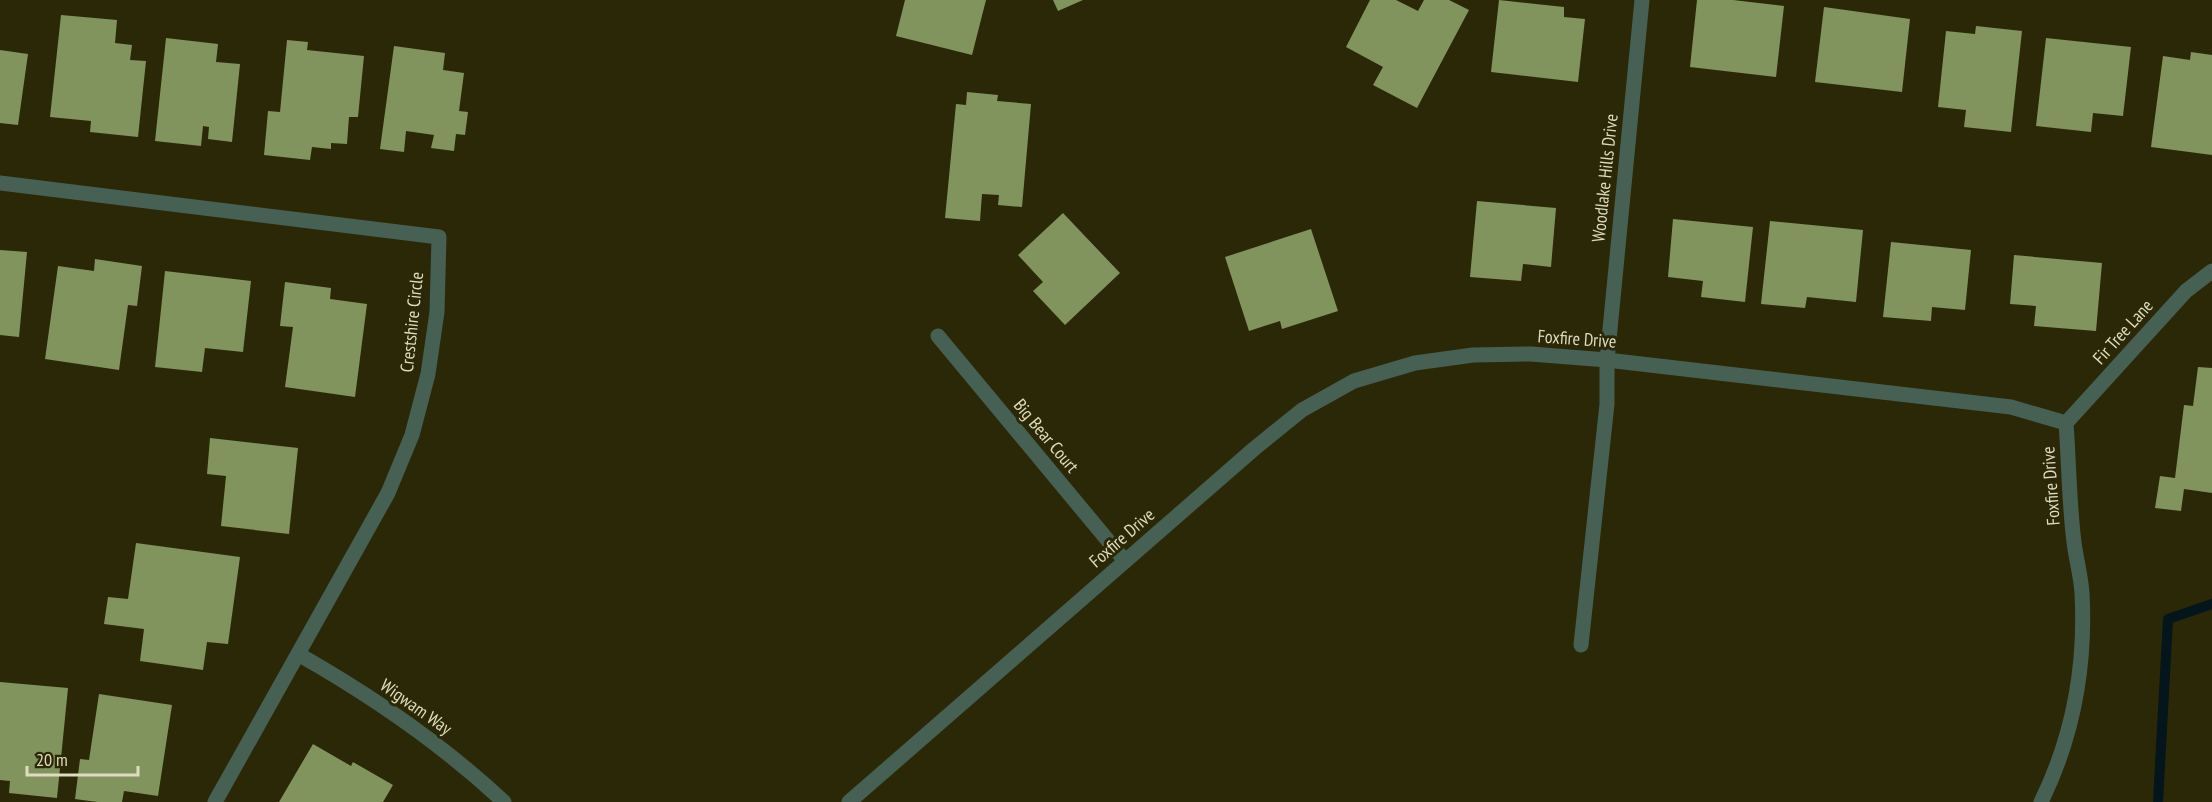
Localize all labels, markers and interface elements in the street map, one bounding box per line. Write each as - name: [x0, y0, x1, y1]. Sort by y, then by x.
- street label: Woodlake Hills Drive: [1586, 113, 1623, 243]
- street label: Crestshire Circle: [395, 271, 428, 373]
- street label: Fir Tree Lane: [2088, 294, 2158, 369]
- street label: Foxfire Drive: [1537, 324, 1617, 353]
- street label: Big Bear Court: [1009, 394, 1084, 477]
- street label: Foxfire Drive: [2036, 446, 2065, 526]
- street label: Foxfire Drive: [1084, 503, 1159, 572]
- street label: Wigwam Way: [376, 674, 457, 740]
- scale bar: [27, 739, 138, 777]
- text: 20 m: [36, 748, 68, 771]

